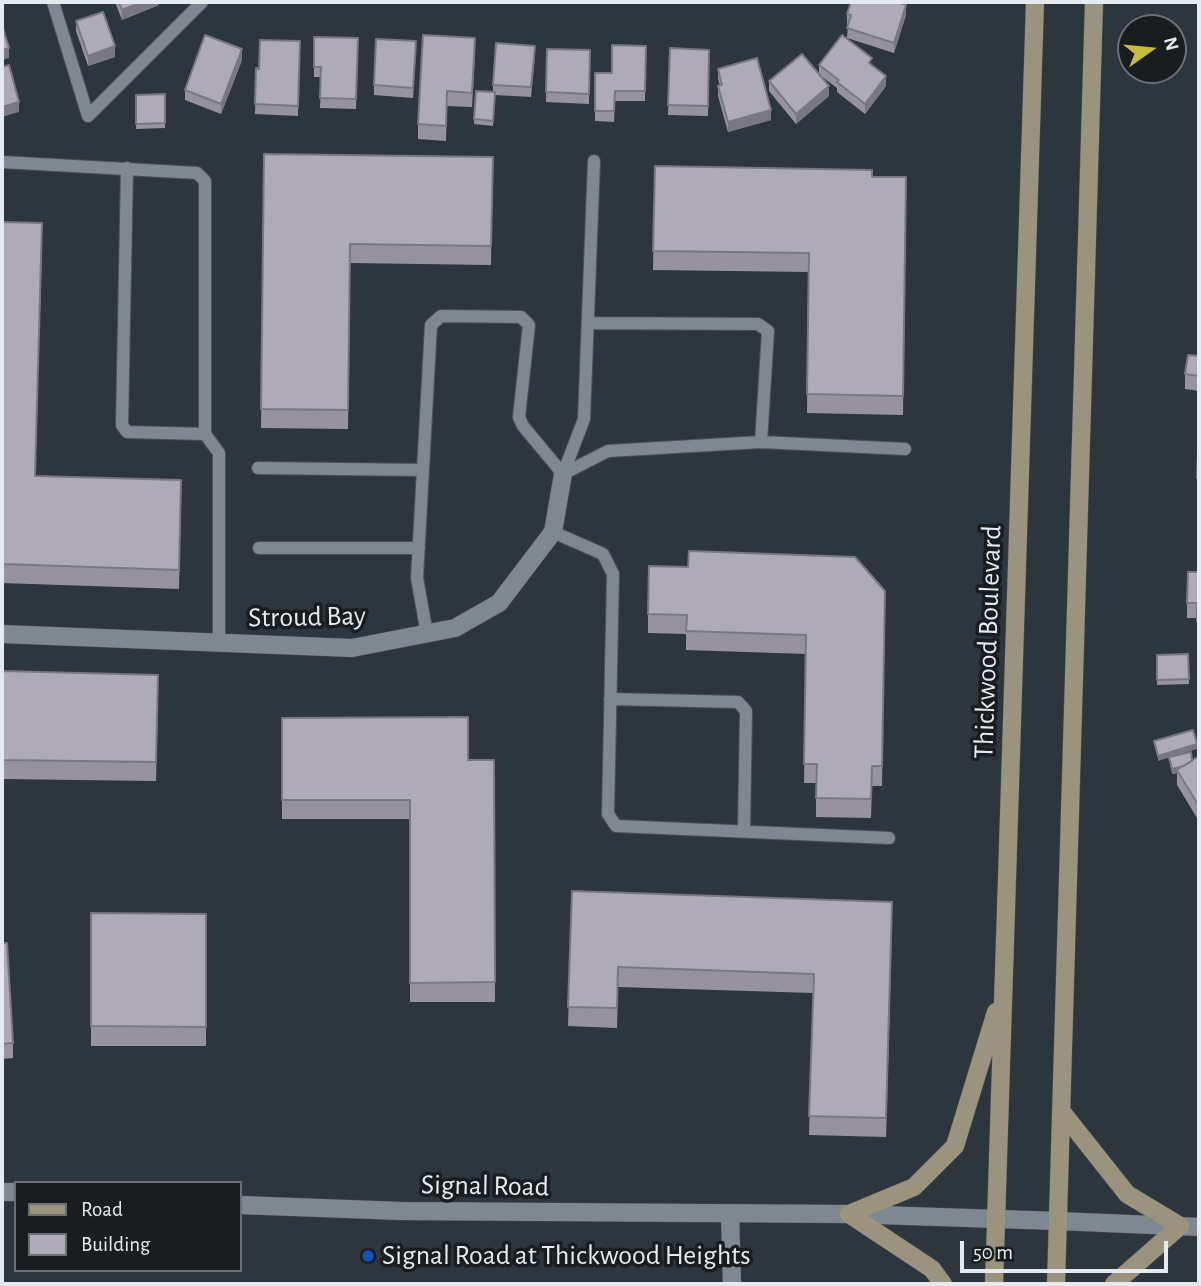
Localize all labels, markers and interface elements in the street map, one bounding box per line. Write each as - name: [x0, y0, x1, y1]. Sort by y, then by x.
- north arrow: [1117, 14, 1187, 84]
- text: N: [1160, 35, 1182, 53]
- street label: Thickwood Boulevard: [967, 525, 1009, 759]
- street label: Stroud Bay: [248, 599, 366, 635]
- street label: Signal Road: [421, 1168, 549, 1204]
- legend: [14, 1181, 242, 1272]
- text: Road: [81, 1199, 123, 1220]
- scale bar: [963, 1226, 1171, 1270]
- text: Building: [81, 1234, 150, 1255]
- place label: Signal Road at Thickwood Heights: [382, 1239, 751, 1273]
- text: 50 m: [973, 1242, 1013, 1263]
- marker: Signal Road at Thickwood Heights: [360, 1248, 376, 1264]

